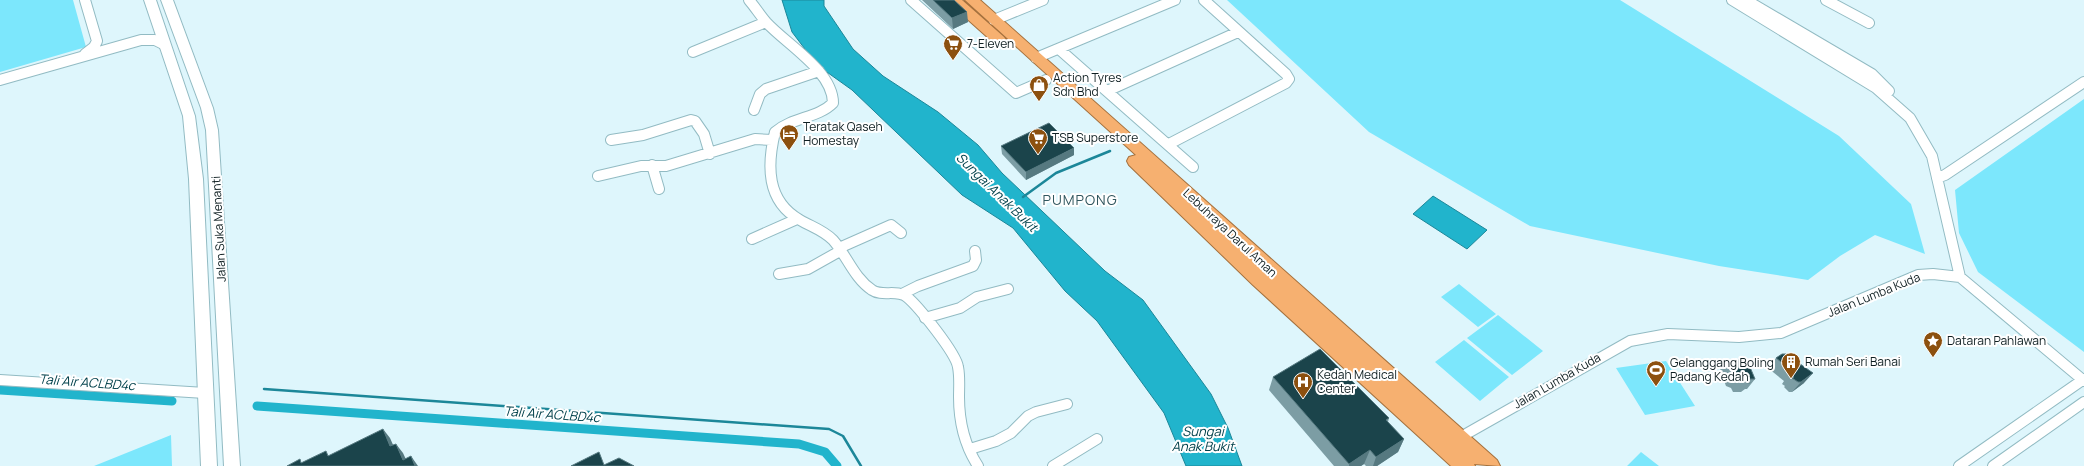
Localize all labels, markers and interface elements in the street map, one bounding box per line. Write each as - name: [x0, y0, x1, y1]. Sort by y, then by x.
- supermarket icon: 7-Eleven: [942, 33, 964, 61]
- place label: 7-Eleven: [967, 35, 1014, 52]
- place label: Action Tyres Sdn Bhd: [1053, 69, 1122, 100]
- shop icon: Action Tyres Sdn Bhd: [1028, 74, 1050, 102]
- place label: Teratak Qaseh Homestay: [803, 118, 883, 149]
- hotel icon: Teratak Qaseh Homestay: [778, 123, 800, 151]
- supermarket icon: TSB Superstore: [1027, 127, 1049, 155]
- place label: TSB Superstore: [1052, 129, 1138, 146]
- water label: Sungai Anak Bukit: [952, 148, 1043, 237]
- street label: Jalan Suka Menanti: [207, 176, 230, 283]
- street label: Lebuhraya Darul Aman: [1180, 184, 1281, 281]
- district label: PUMPONG: [1042, 190, 1118, 209]
- street label: Jalan Lumba Kuda: [1825, 268, 1923, 321]
- place icon: Dataran Pahlawan: [1922, 330, 1944, 358]
- place label: Dataran Pahlawan: [1947, 332, 2046, 349]
- street label: Jalan Lumba Kuda: [1510, 349, 1604, 413]
- building icon: Rumah Seri Banai: [1780, 351, 1802, 379]
- place label: Rumah Seri Banai: [1805, 353, 1901, 370]
- place label: Gelanggang Boling Padang Kedah: [1670, 354, 1774, 385]
- sports icon: Gelanggang Boling Padang Kedah: [1645, 359, 1667, 387]
- place label: Kedah Medical Center: [1317, 366, 1397, 397]
- water label: Tali Air ACLBD4c: [38, 370, 138, 394]
- hospital icon: Kedah Medical Center: [1292, 371, 1314, 399]
- water label: Tali Air ACLBD4c: [503, 402, 603, 426]
- water label: Sungai Anak Bukit: [1172, 422, 1236, 455]

